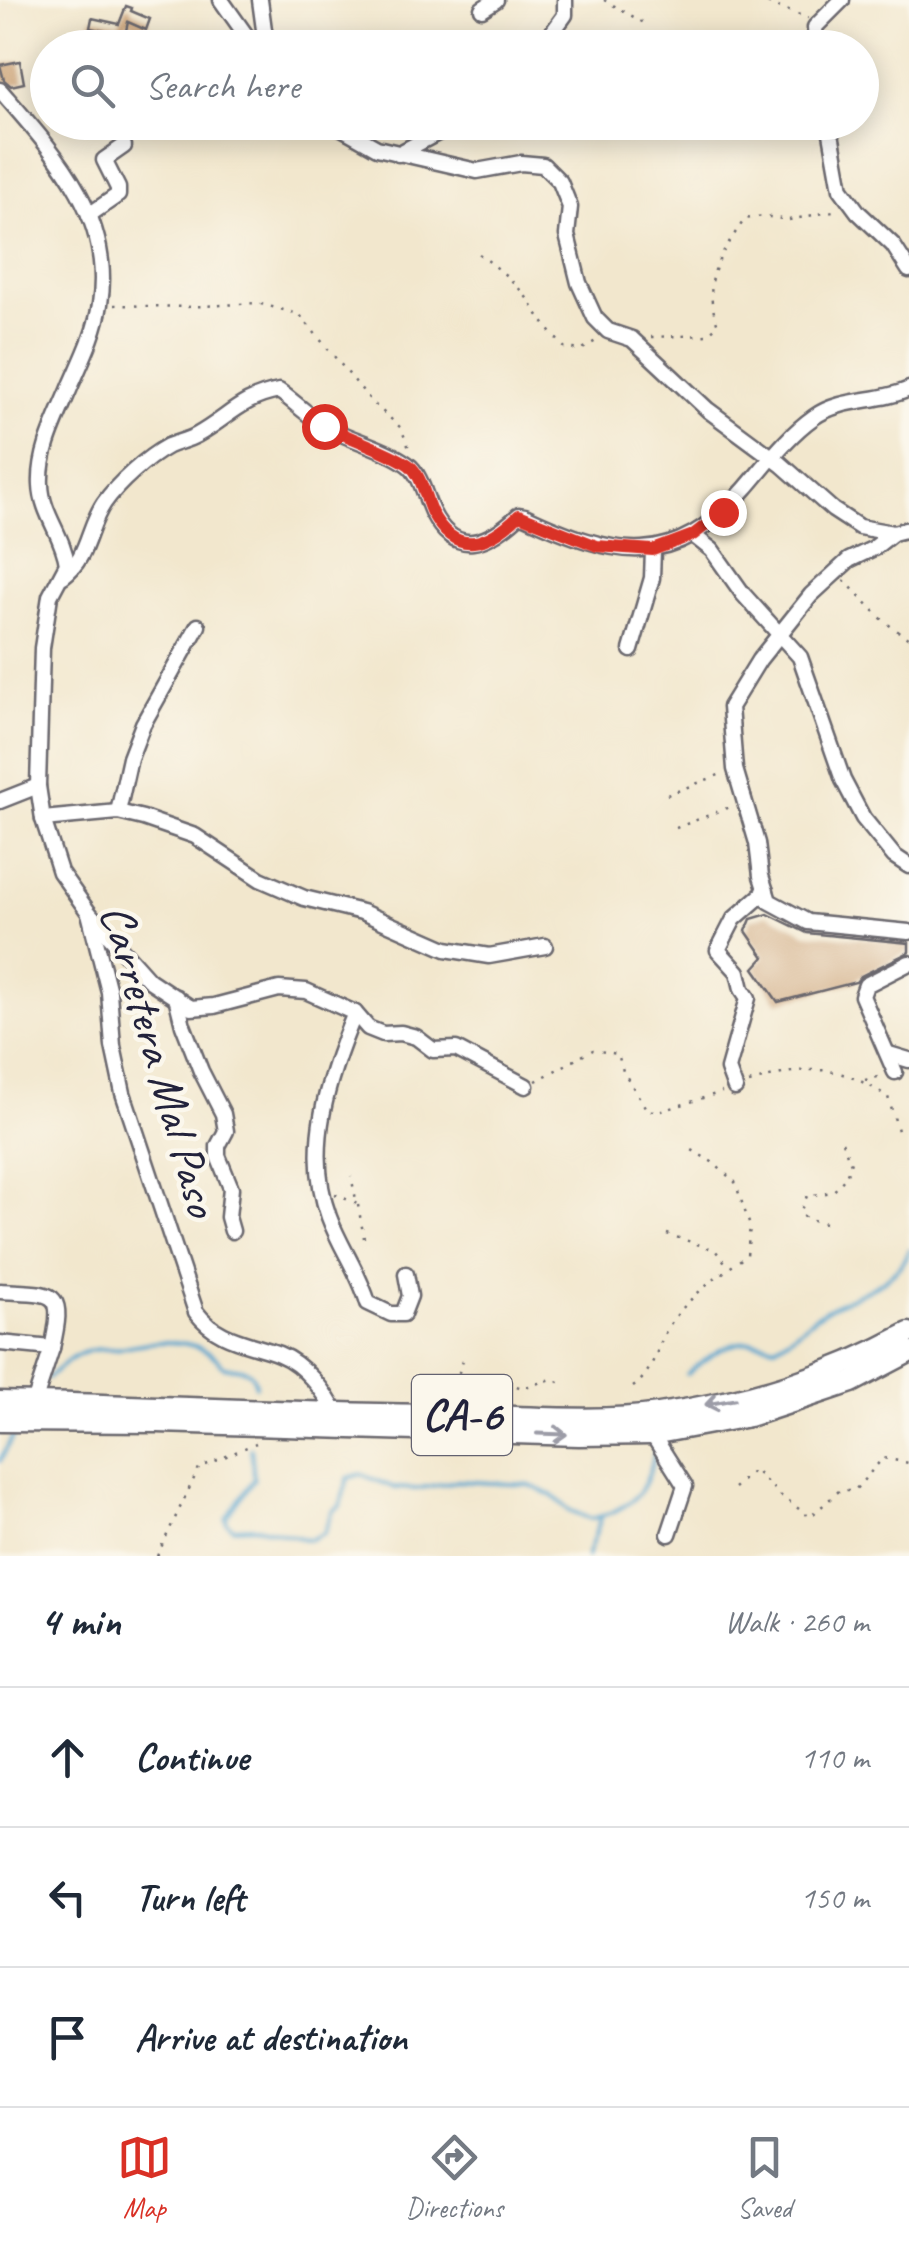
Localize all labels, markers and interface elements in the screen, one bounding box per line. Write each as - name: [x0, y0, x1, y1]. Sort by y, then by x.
- search box: [30, 30, 879, 140]
- icon: search: [65, 58, 120, 113]
- text: Search here: [145, 62, 300, 109]
- route start: [302, 404, 348, 450]
- route end: [701, 490, 747, 536]
- street label: Carretera Mal Paso: [87, 897, 234, 1226]
- road number: CA-6: [412, 1375, 512, 1455]
- one-way arrow: [704, 1393, 737, 1412]
- one-way arrow: [536, 1425, 568, 1444]
- text: 4 min: [40, 1595, 120, 1648]
- text: Walk · 260 m: [725, 1601, 869, 1642]
- icon: ahead: [40, 1730, 95, 1785]
- text: Continue: [135, 1734, 249, 1781]
- text: 110 m: [800, 1737, 869, 1778]
- icon: left: [40, 1870, 95, 1925]
- text: Turn left: [135, 1874, 245, 1921]
- text: 150 m: [800, 1877, 869, 1918]
- icon: arrive: [40, 2010, 95, 2065]
- text: Arrive at destination: [135, 2014, 407, 2061]
- tab: Map: [117, 2130, 172, 2225]
- tab: Directions: [406, 2130, 503, 2225]
- tab: Saved: [737, 2130, 792, 2225]

